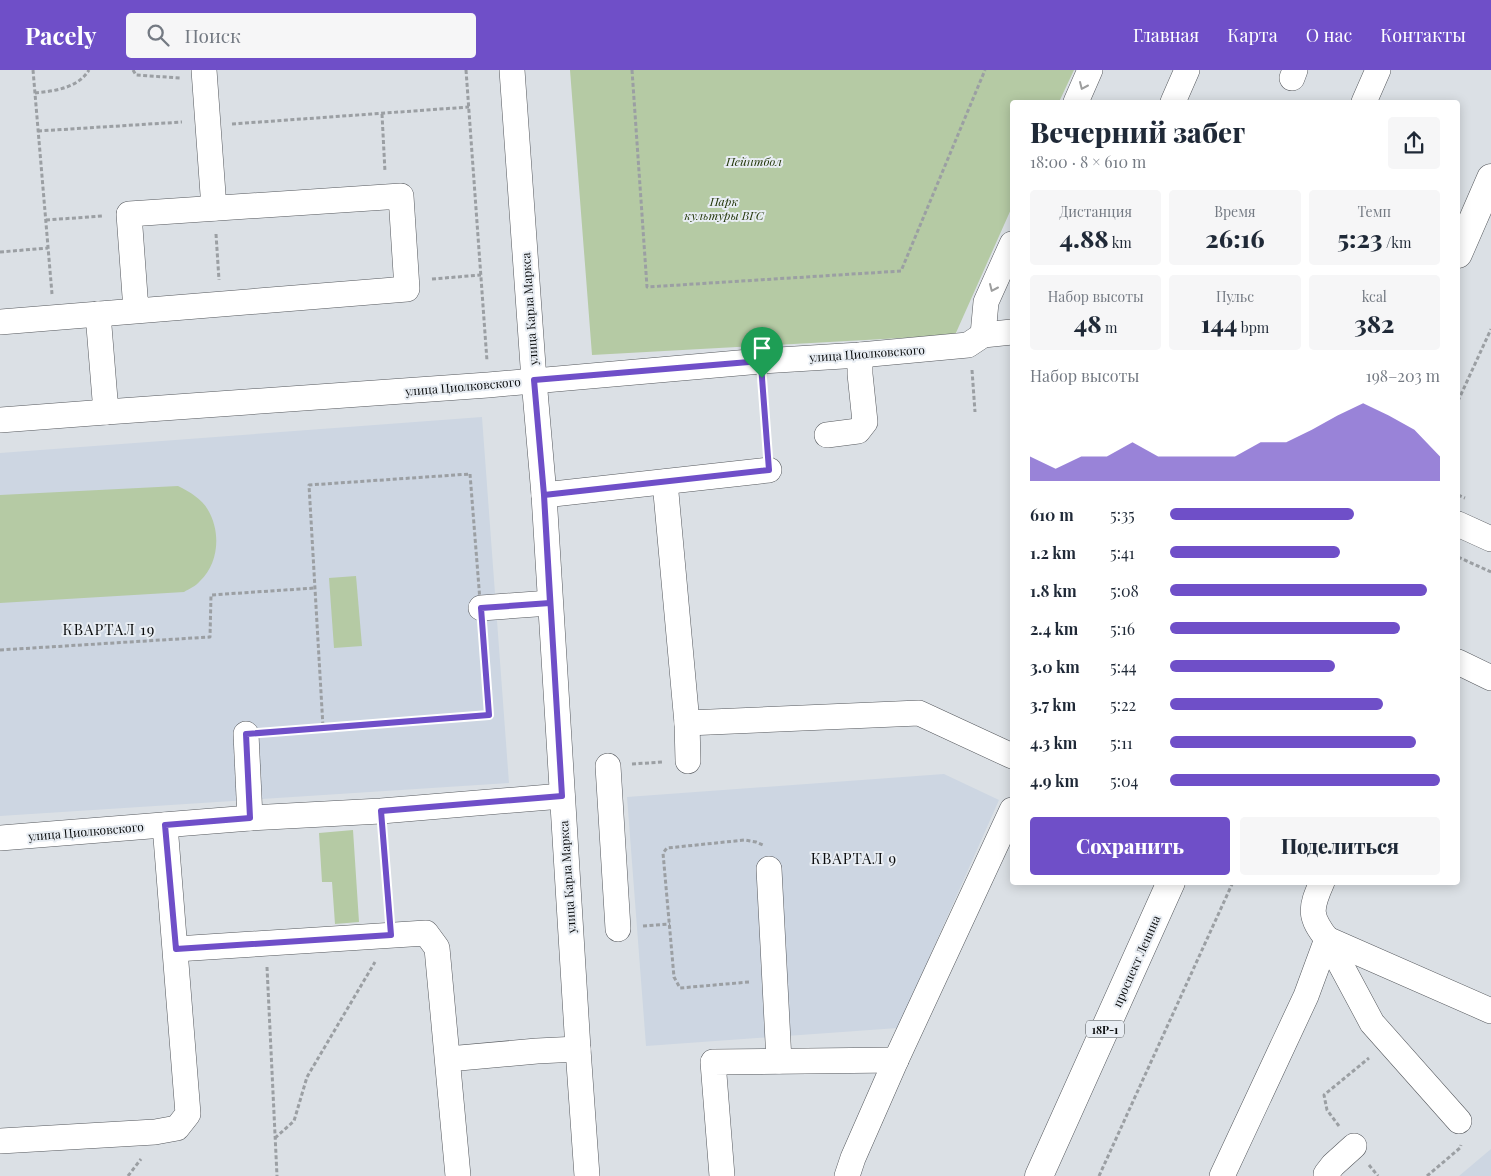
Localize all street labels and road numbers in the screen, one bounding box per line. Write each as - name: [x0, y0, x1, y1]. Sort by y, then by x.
- street label: улица Карла Маркса: [517, 252, 541, 367]
- street label: улица Циолковского: [808, 341, 926, 365]
- street label: улица Циолковского: [404, 373, 522, 399]
- street label: улица Циолковского: [27, 818, 145, 844]
- street label: улица Карла Маркса: [555, 820, 579, 935]
- street label: проспект Ленина: [1109, 913, 1163, 1009]
- road number: 18Р-1: [1086, 1021, 1124, 1038]

